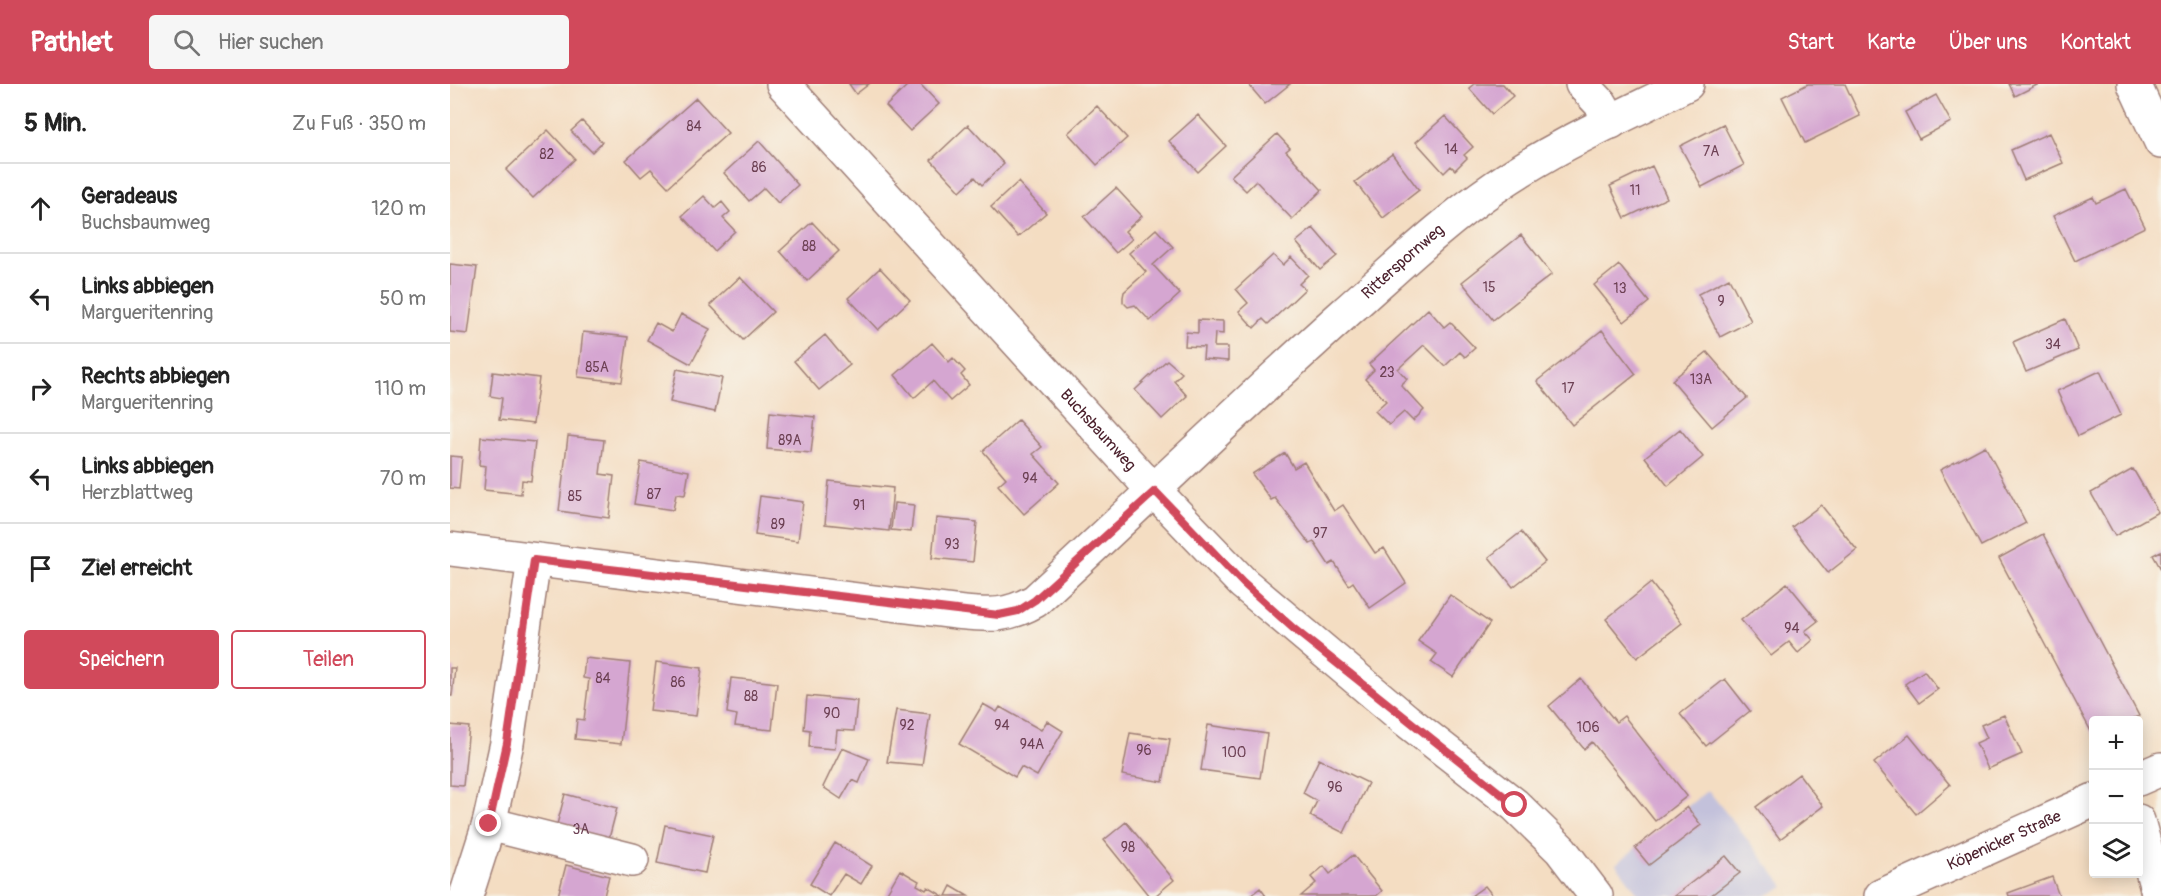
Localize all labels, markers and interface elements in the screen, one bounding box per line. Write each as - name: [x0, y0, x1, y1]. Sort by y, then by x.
- search box: [149, 15, 569, 69]
- text: Pathlet: [30, 25, 113, 60]
- icon: search: [170, 26, 203, 59]
- text: Hier suchen: [218, 28, 324, 56]
- text: Start: [1788, 29, 1834, 56]
- text: Karte: [1867, 29, 1916, 56]
- text: Über uns: [1949, 29, 2027, 56]
- text: Kontakt: [2060, 29, 2131, 56]
- text: 5 Min.: [24, 107, 87, 139]
- text: Zu Fuß · 350 m: [292, 111, 426, 136]
- house number: 84: [686, 118, 702, 135]
- house number: 14: [1444, 141, 1458, 158]
- house number: 7A: [1703, 143, 1719, 160]
- house number: 82: [540, 146, 555, 163]
- house number: 86: [751, 159, 767, 176]
- text: Geradeaus: [81, 182, 177, 210]
- house number: 11: [1630, 182, 1640, 199]
- icon: ahead: [24, 192, 57, 225]
- text: 120 m: [371, 196, 426, 221]
- text: Buchsbaumweg: [81, 210, 210, 235]
- street label: Ritterspornweg: [1357, 220, 1448, 303]
- house number: 88: [802, 238, 816, 255]
- text: Links abbiegen: [81, 272, 214, 300]
- house number: 15: [1482, 279, 1496, 296]
- house number: 13: [1613, 280, 1627, 297]
- icon: left: [24, 282, 57, 315]
- text: 50 m: [379, 286, 426, 311]
- house number: 9: [1717, 293, 1725, 310]
- text: Margueritenring: [81, 300, 213, 325]
- house number: 34: [2045, 336, 2061, 353]
- house number: 85A: [585, 359, 609, 376]
- text: Rechts abbiegen: [81, 362, 230, 390]
- house number: 23: [1379, 364, 1395, 381]
- house number: 13A: [1690, 371, 1712, 388]
- icon: right: [24, 372, 57, 405]
- text: 110 m: [375, 376, 426, 401]
- house number: 17: [1562, 380, 1575, 397]
- street label: Buchsbaumweg: [1056, 385, 1140, 475]
- text: Margueritenring: [81, 390, 213, 415]
- house number: 89A: [778, 432, 802, 449]
- text: Links abbiegen: [81, 452, 214, 480]
- icon: left: [24, 462, 57, 495]
- text: 70 m: [380, 466, 426, 491]
- house number: 94: [1022, 470, 1038, 487]
- text: Herzblattweg: [81, 480, 193, 505]
- house number: 87: [647, 486, 662, 503]
- house number: 85: [568, 488, 582, 505]
- house number: 91: [853, 497, 865, 514]
- house number: 89: [771, 516, 785, 533]
- house number: 97: [1313, 525, 1328, 542]
- house number: 93: [944, 536, 960, 553]
- icon: arrive: [24, 552, 57, 585]
- text: Ziel erreicht: [81, 554, 192, 582]
- house number: 94: [1784, 620, 1800, 637]
- button: Speichern: [24, 630, 219, 689]
- button: Teilen: [231, 630, 426, 689]
- house number: 84: [595, 670, 611, 687]
- house number: 86: [670, 674, 686, 691]
- house number: 88: [744, 688, 758, 705]
- house number: 90: [824, 705, 840, 722]
- map controls: [2089, 716, 2143, 878]
- button: +: [2089, 716, 2143, 770]
- house number: 92: [899, 717, 915, 734]
- house number: 94: [994, 717, 1010, 734]
- house number: 106: [1576, 719, 1600, 736]
- house number: 94A: [1020, 736, 1044, 753]
- house number: 96: [1136, 742, 1152, 759]
- house number: 100: [1222, 744, 1246, 761]
- button: −: [2089, 770, 2143, 824]
- house number: 96: [1327, 779, 1343, 796]
- route start: [1501, 791, 1527, 817]
- street label: Köpenicker Straße: [1944, 806, 2064, 875]
- route end: [475, 810, 501, 836]
- house number: 3A: [573, 821, 589, 838]
- button: layers: [2089, 824, 2143, 878]
- house number: 98: [1121, 839, 1135, 856]

